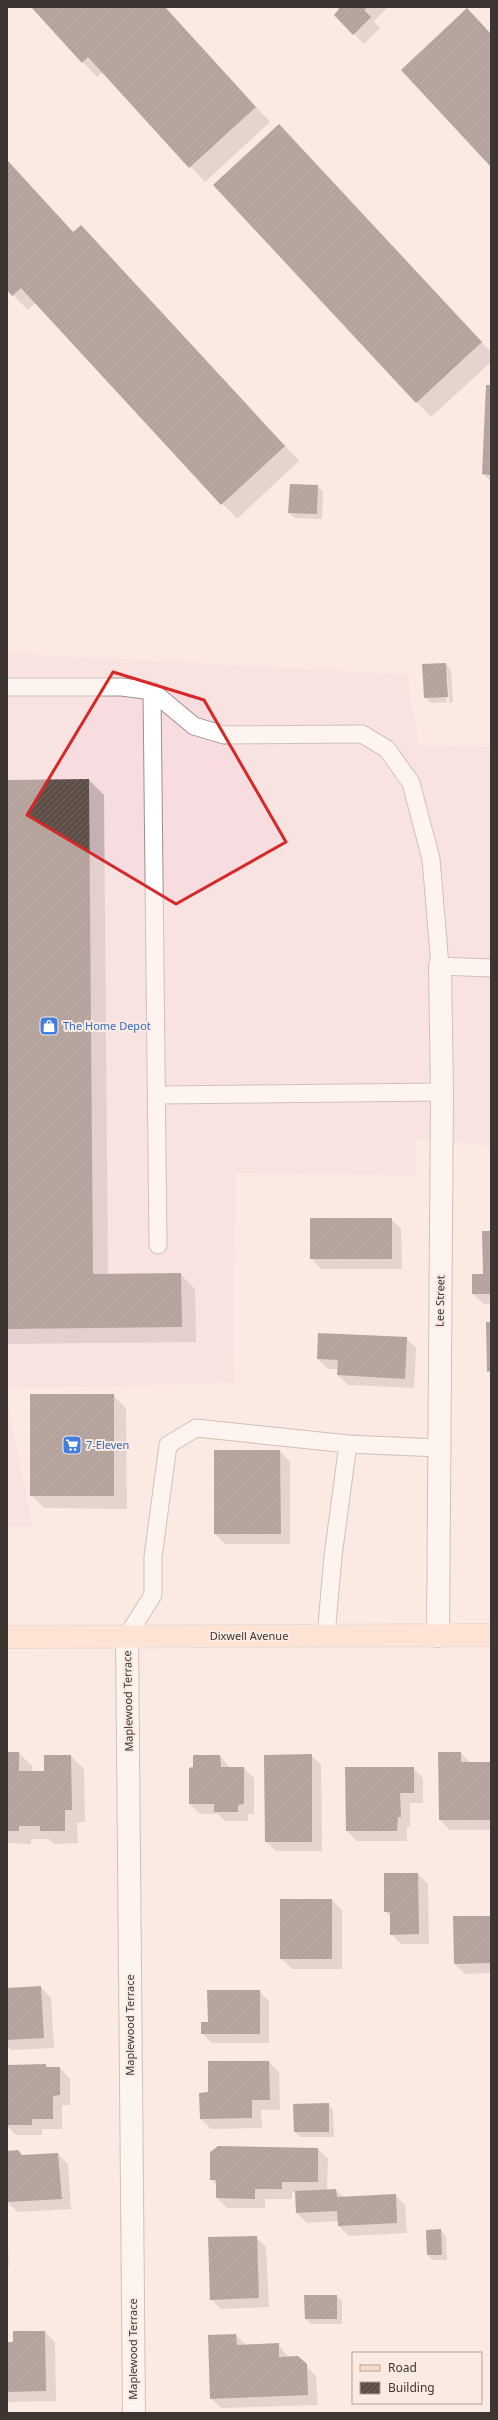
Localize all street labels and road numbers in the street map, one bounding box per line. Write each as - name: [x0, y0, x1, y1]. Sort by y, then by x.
- street label: Lee Street: [432, 1275, 447, 1327]
- street label: Dixwell Avenue: [210, 1628, 288, 1643]
- street label: Maplewood Terrace: [119, 1650, 136, 1752]
- street label: Maplewood Terrace: [122, 1974, 137, 2076]
- street label: Maplewood Terrace: [125, 2298, 140, 2400]

